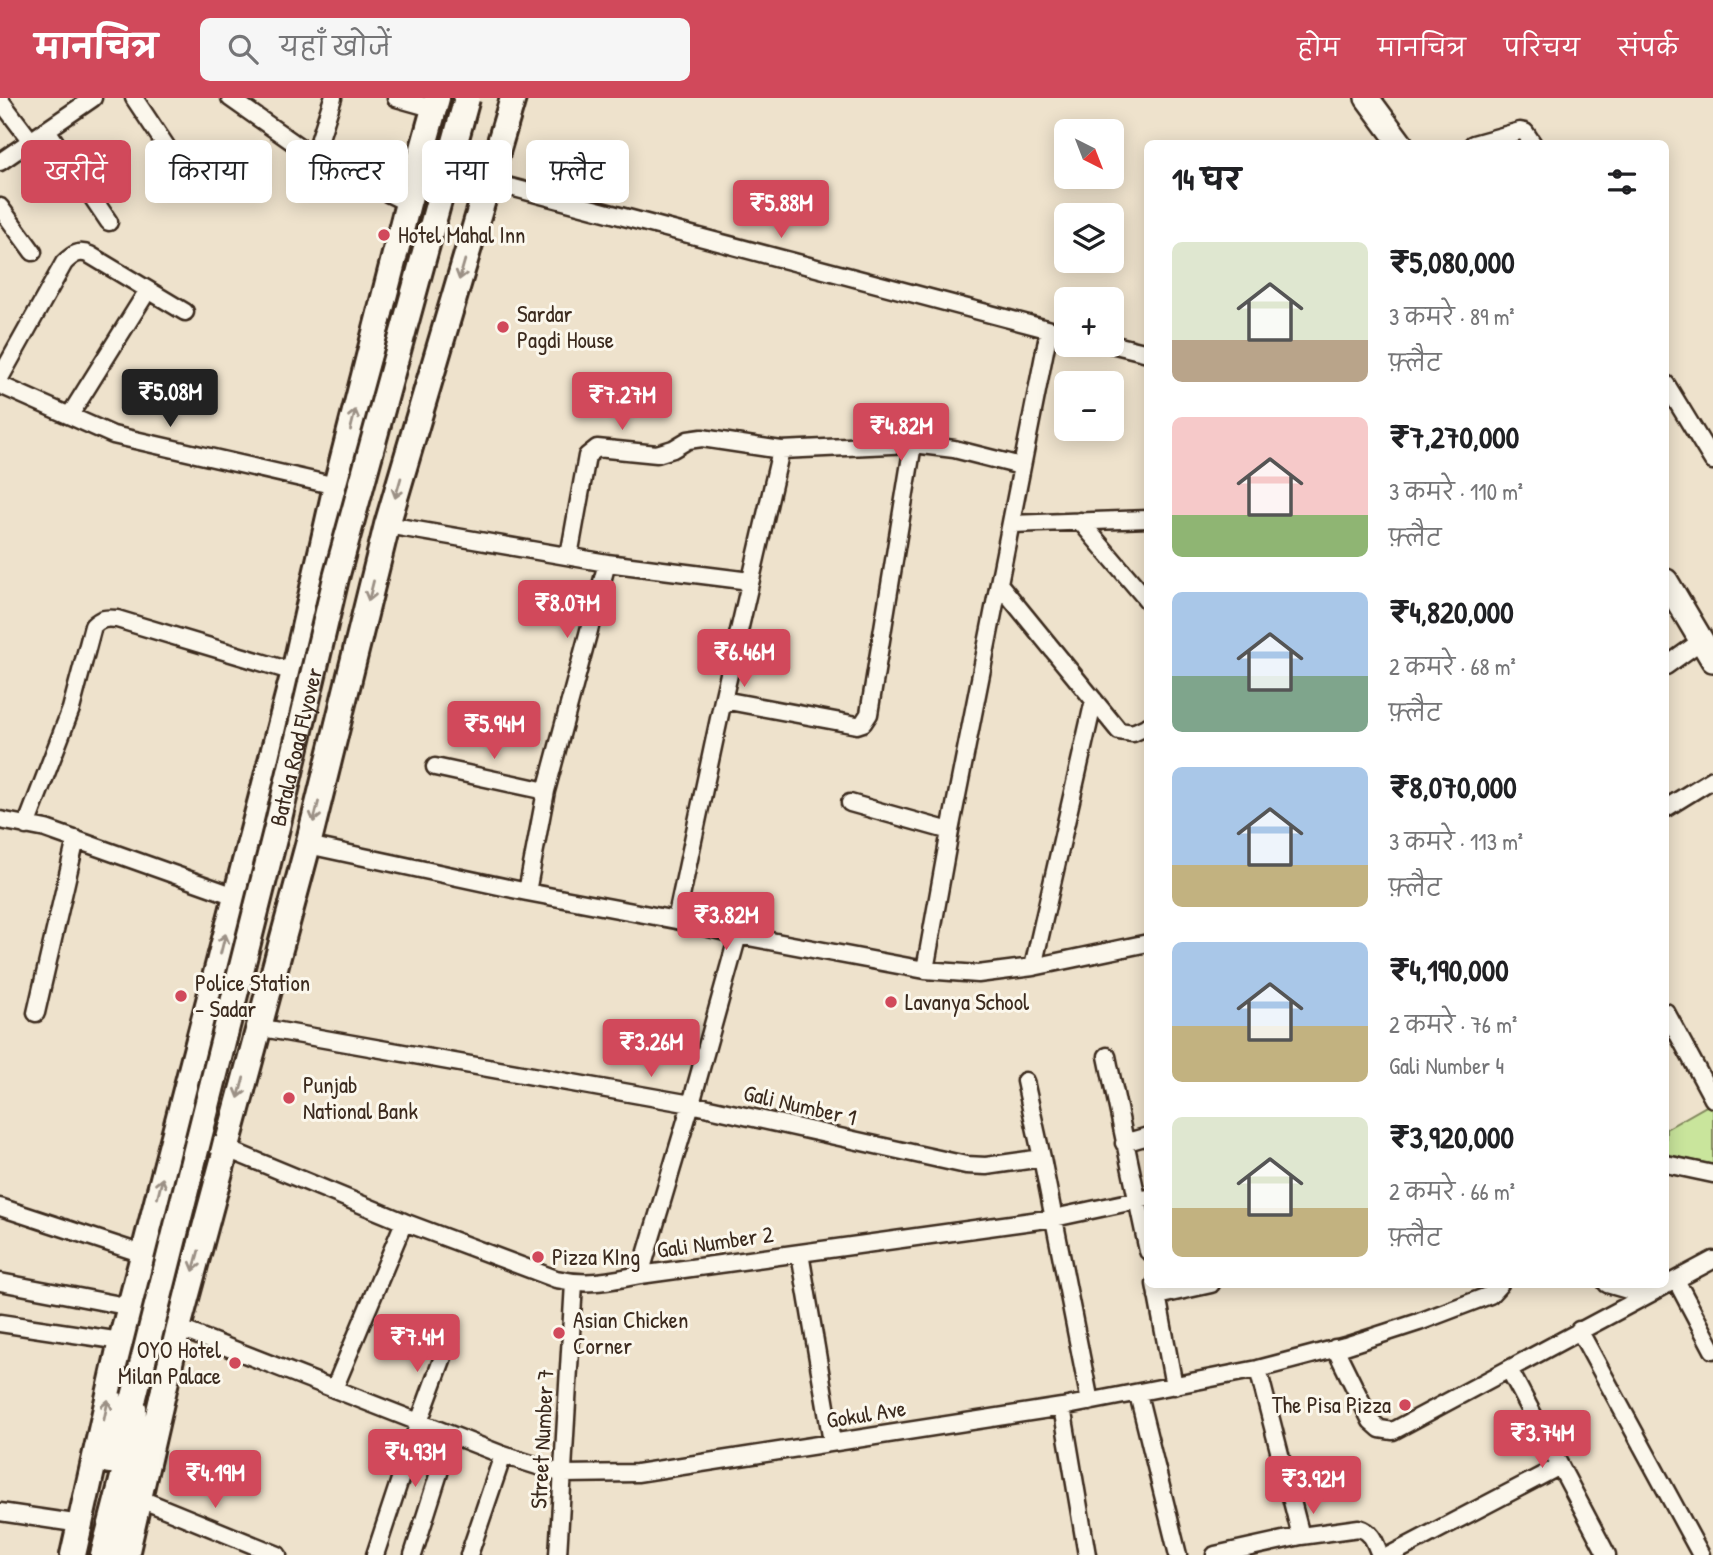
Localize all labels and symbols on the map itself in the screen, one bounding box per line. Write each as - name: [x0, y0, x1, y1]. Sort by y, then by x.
- north arrow: [1054, 119, 1124, 189]
- pin: ₹5.88M: [724, 180, 838, 240]
- place label: Hotel Mahal Inn: [398, 219, 526, 250]
- marker: Hotel Mahal Inn: [376, 227, 392, 243]
- one-way arrow: [455, 258, 468, 280]
- place label: Sardar Pagdi House: [517, 298, 614, 355]
- marker: Sardar Pagdi House: [495, 319, 511, 335]
- pin: ₹5.08M: [113, 370, 227, 429]
- pin: ₹7.27M: [565, 372, 679, 432]
- pin: ₹4.82M: [844, 404, 958, 463]
- one-way arrow: [347, 409, 360, 432]
- one-way arrow: [390, 477, 403, 499]
- one-way arrow: [364, 579, 377, 602]
- pin: ₹8.07M: [510, 580, 624, 640]
- pin: ₹6.46M: [687, 630, 801, 689]
- street label: Batala Road Flyover: [262, 664, 329, 829]
- pin: ₹5.94M: [437, 702, 551, 761]
- one-way arrow: [309, 800, 322, 823]
- pin: ₹3.82M: [669, 892, 783, 952]
- one-way arrow: [217, 933, 230, 956]
- place label: Police Station - Sadar: [195, 967, 310, 1024]
- place label: Lavanya School: [905, 986, 1030, 1017]
- marker: Police Station - Sadar: [173, 988, 189, 1004]
- marker: Lavanya School: [883, 994, 899, 1010]
- pin: ₹3.26M: [594, 1020, 708, 1079]
- place label: Punjab National Bank: [303, 1069, 418, 1126]
- street label: Gali Number 1: [741, 1076, 860, 1133]
- one-way arrow: [234, 1077, 247, 1099]
- marker: Punjab National Bank: [281, 1090, 297, 1106]
- one-way arrow: [154, 1177, 167, 1200]
- street label: Gali Number 2: [655, 1218, 775, 1265]
- place label: Pizza KIng: [552, 1241, 640, 1272]
- marker: Pizza KIng: [530, 1249, 546, 1265]
- one-way arrow: [188, 1250, 201, 1272]
- place label: Asian Chicken Corner: [573, 1304, 688, 1361]
- pin: ₹7.4M: [368, 1314, 466, 1374]
- marker: Asian Chicken Corner: [551, 1325, 567, 1341]
- place label: OYO Hotel Milan Palace: [118, 1334, 222, 1391]
- marker: OYO Hotel Milan Palace: [227, 1355, 243, 1371]
- street label: Street Number 7: [522, 1368, 561, 1510]
- place label: The Pisa Pizza: [1272, 1389, 1391, 1420]
- street label: Gokul Ave: [824, 1392, 908, 1435]
- marker: The Pisa Pizza: [1397, 1397, 1413, 1413]
- one-way arrow: [99, 1399, 113, 1422]
- pin: ₹3.74M: [1485, 1410, 1599, 1470]
- pin: ₹4.93M: [358, 1430, 472, 1489]
- pin: ₹4.19M: [158, 1450, 272, 1510]
- pin: ₹3.92M: [1256, 1456, 1370, 1516]

